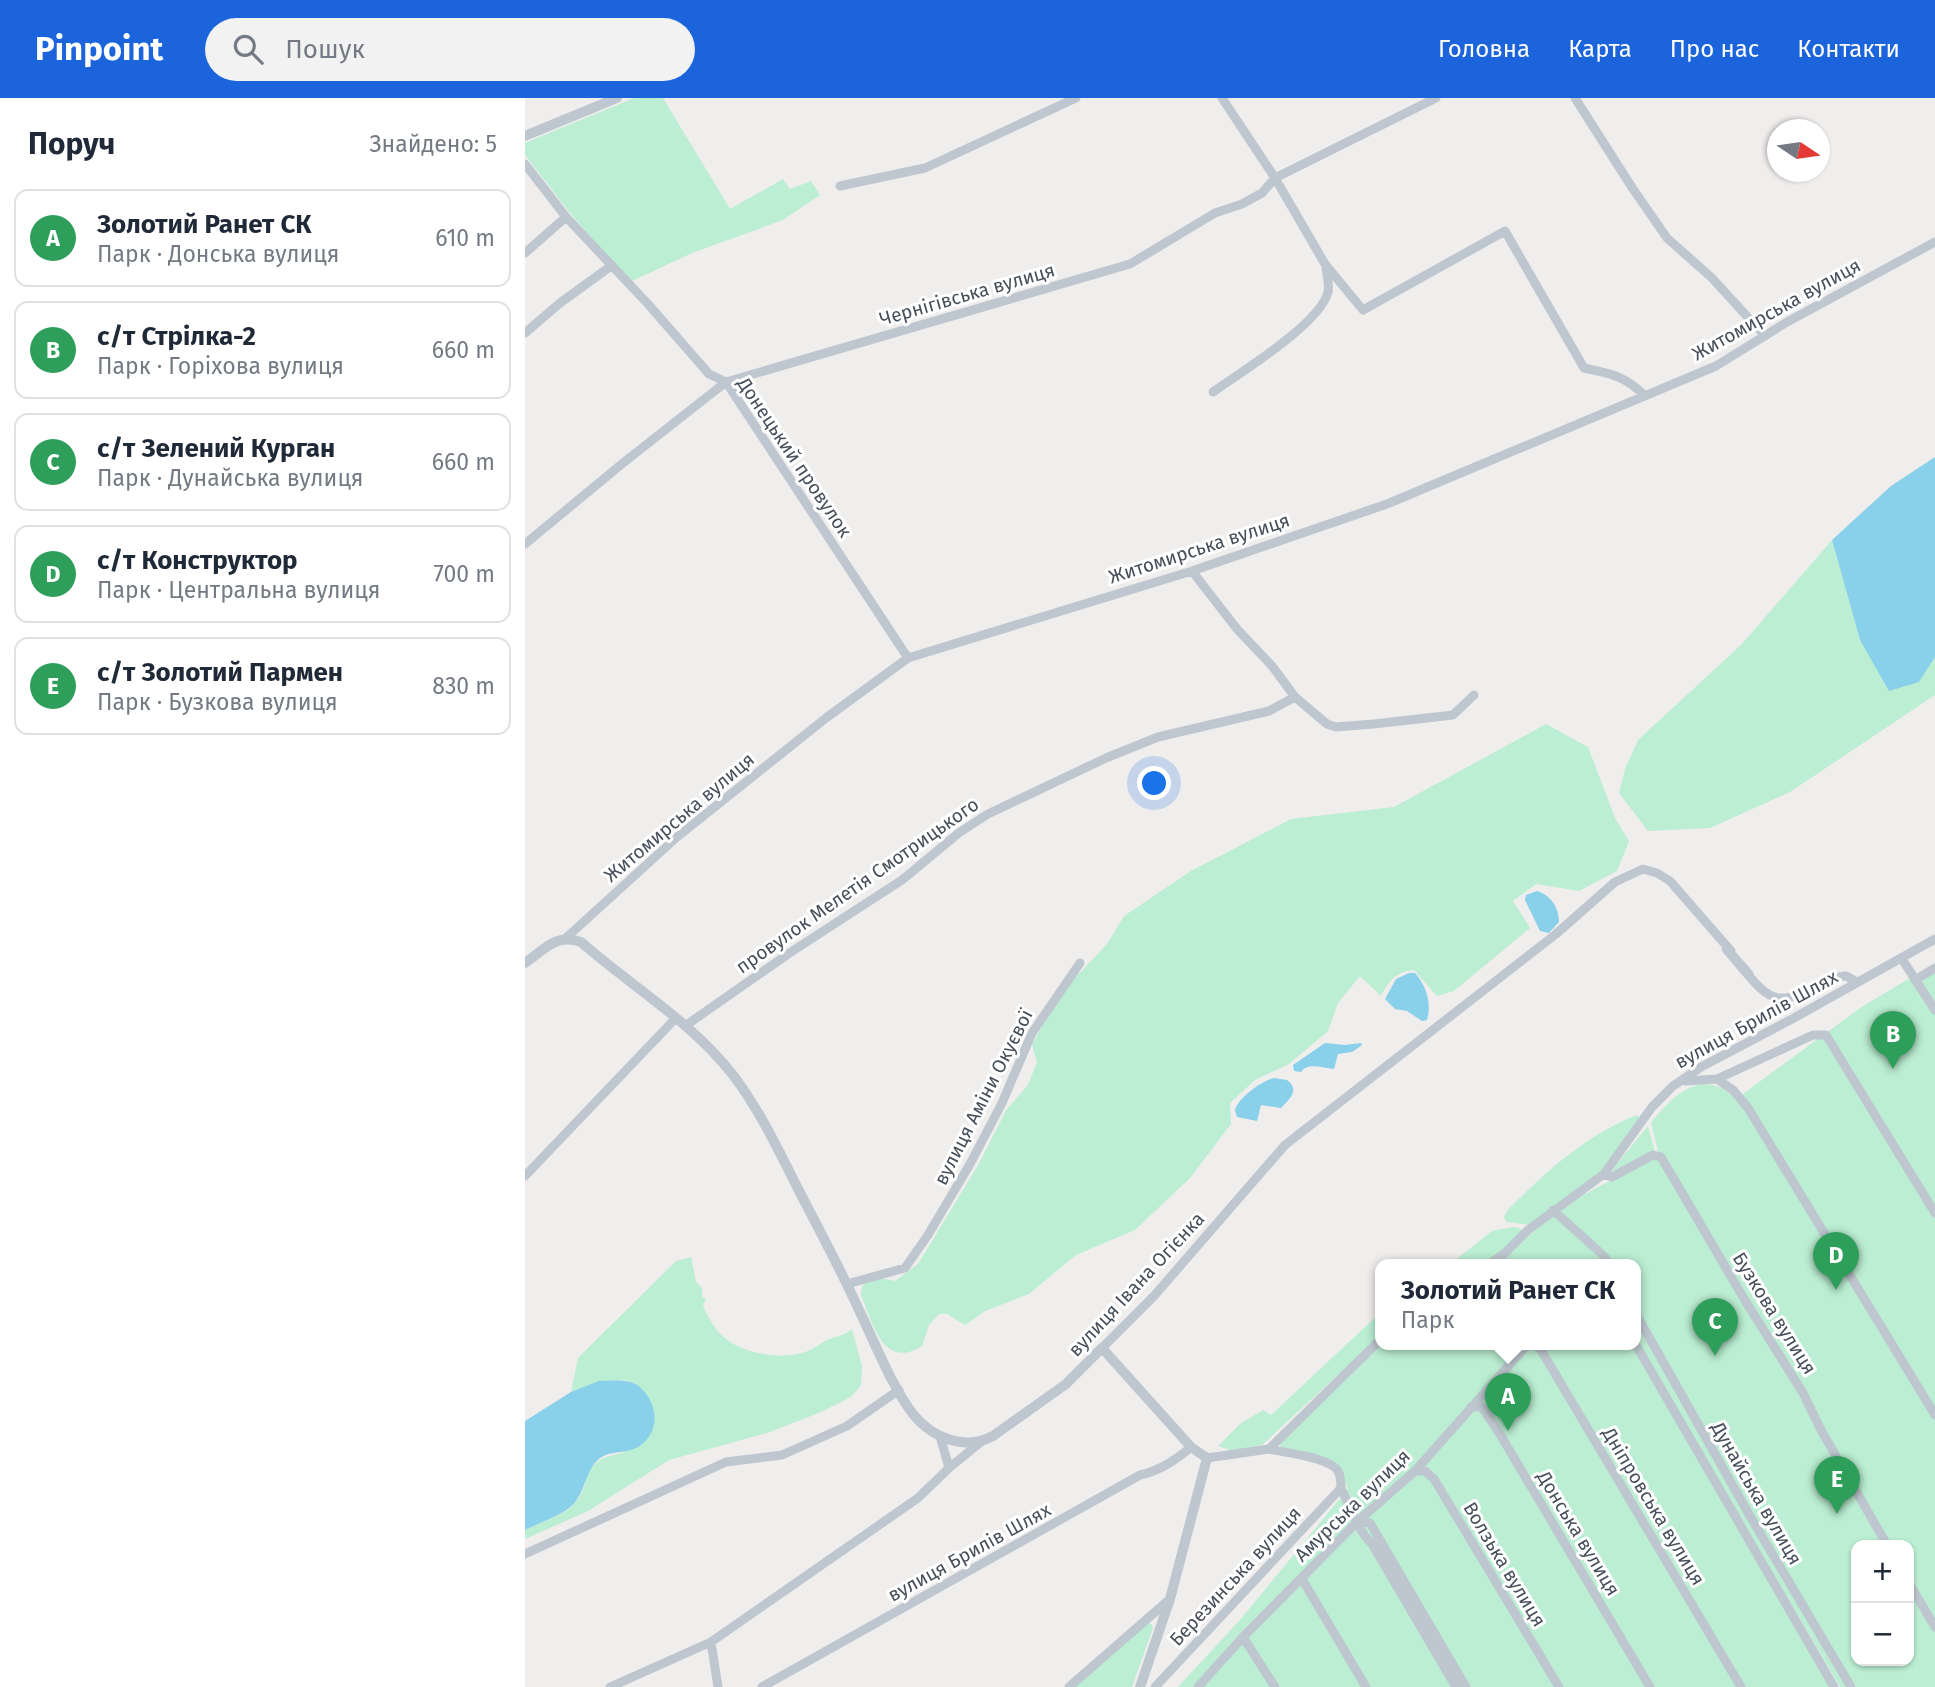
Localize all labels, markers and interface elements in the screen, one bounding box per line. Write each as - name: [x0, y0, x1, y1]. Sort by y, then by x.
- search box: [205, 18, 695, 81]
- text: Pinpoint: [35, 29, 163, 69]
- icon: search: [229, 30, 267, 68]
- text: Пошук: [285, 34, 365, 65]
- text: Головна: [1438, 35, 1530, 63]
- text: Карта: [1568, 35, 1632, 63]
- text: Про нас: [1670, 35, 1759, 63]
- text: Контакти: [1797, 35, 1900, 63]
- north arrow: [1767, 119, 1830, 182]
- text: Поруч: [28, 126, 115, 162]
- text: Знайдено: 5: [370, 130, 497, 158]
- text: Золотий Ранет СК: [97, 209, 312, 240]
- text: A: [46, 224, 60, 252]
- text: 610 m: [435, 224, 495, 252]
- text: Парк · Донська вулиця: [97, 240, 339, 268]
- street label: Житомирська вулиця: [1688, 254, 1864, 365]
- street label: Чернігівська вулиця: [877, 258, 1057, 331]
- text: с/т Стрілка-2: [97, 321, 256, 352]
- text: B: [46, 336, 60, 364]
- text: 660 m: [432, 336, 495, 364]
- text: Парк · Горіхова вулиця: [97, 352, 344, 380]
- street label: Донецький провулок: [732, 372, 857, 542]
- text: с/т Зелений Курган: [97, 433, 335, 464]
- text: C: [46, 448, 60, 476]
- text: 660 m: [432, 448, 495, 476]
- text: Парк · Дунайська вулиця: [97, 464, 364, 492]
- street label: Житомирська вулиця: [1106, 508, 1293, 589]
- text: с/т Конструктор: [97, 545, 298, 576]
- text: D: [46, 560, 60, 588]
- text: 700 m: [434, 560, 495, 588]
- text: Парк · Центральна вулиця: [97, 576, 380, 604]
- text: с/т Золотий Пармен: [97, 657, 343, 688]
- text: E: [47, 672, 59, 700]
- text: 830 m: [432, 672, 495, 700]
- text: Парк · Бузкова вулиця: [97, 688, 338, 716]
- street label: Житомирська вулиця: [600, 748, 759, 887]
- your location: [1137, 766, 1171, 800]
- street label: провулок Мелетія Смотрицького: [731, 793, 983, 978]
- street label: вулиця Брилів Шлях: [1671, 965, 1842, 1074]
- street label: вулиця Аміни Окуєвої: [929, 1005, 1038, 1189]
- pin: B: [1870, 1011, 1916, 1069]
- street label: вулиця Івана Огієнка: [1064, 1208, 1209, 1361]
- pin: D: [1813, 1232, 1859, 1290]
- street label: Бузкова вулиця: [1728, 1248, 1821, 1379]
- popup: [1375, 1259, 1641, 1350]
- text: Золотий Ранет СК: [1401, 1275, 1615, 1306]
- pin: C: [1692, 1298, 1738, 1356]
- text: Парк: [1401, 1306, 1454, 1334]
- pin: A: [1485, 1373, 1531, 1431]
- street label: Дунайська вулиця: [1706, 1417, 1807, 1569]
- street label: Дніпровська вулиця: [1597, 1422, 1710, 1589]
- street label: Амурська вулиця: [1290, 1444, 1415, 1566]
- pin: E: [1814, 1456, 1860, 1514]
- street label: Донська вулиця: [1532, 1466, 1625, 1600]
- street label: вулиця Брилів Шлях: [884, 1498, 1055, 1607]
- street label: Волзька вулиця: [1458, 1498, 1551, 1631]
- street label: Березинська вулиця: [1165, 1502, 1306, 1651]
- map controls: [1851, 1540, 1914, 1666]
- button: +: [1851, 1540, 1914, 1603]
- button: −: [1851, 1603, 1914, 1666]

